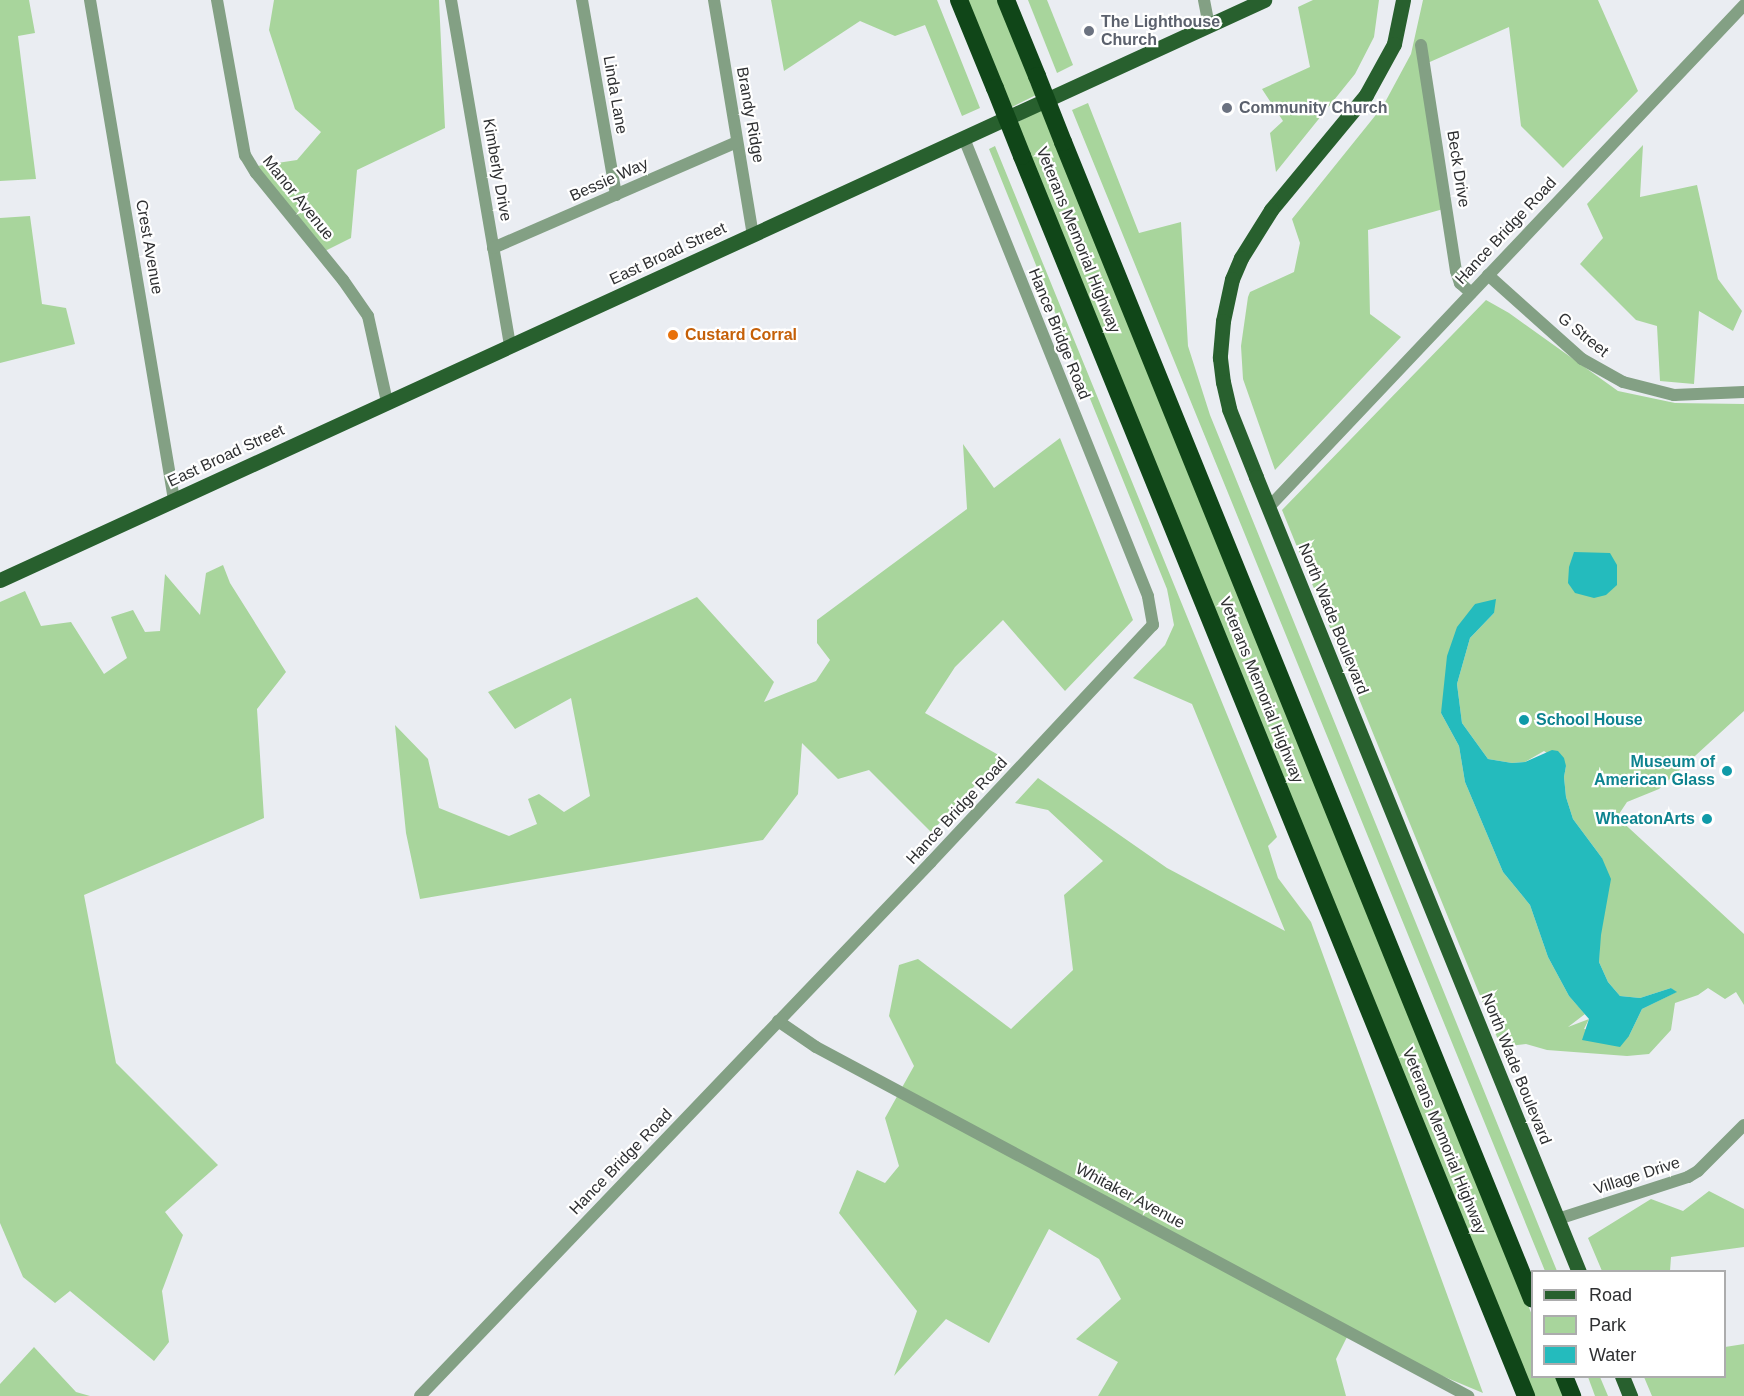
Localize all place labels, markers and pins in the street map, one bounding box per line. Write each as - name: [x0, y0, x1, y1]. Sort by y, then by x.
- place label: The Lighthouse Church: [1101, 12, 1220, 50]
- marker: The Lighthouse Church: [1082, 24, 1096, 38]
- place label: Community Church: [1239, 98, 1387, 118]
- marker: Community Church: [1220, 101, 1234, 115]
- place label: Custard Corral: [685, 325, 797, 345]
- marker: Custard Corral: [666, 328, 680, 342]
- place label: School House: [1536, 710, 1643, 730]
- marker: School House: [1517, 713, 1531, 727]
- place label: Museum of American Glass: [1594, 752, 1715, 790]
- marker: Museum of American Glass: [1720, 764, 1734, 778]
- place label: WheatonArts: [1595, 809, 1695, 829]
- marker: WheatonArts: [1700, 812, 1714, 826]

